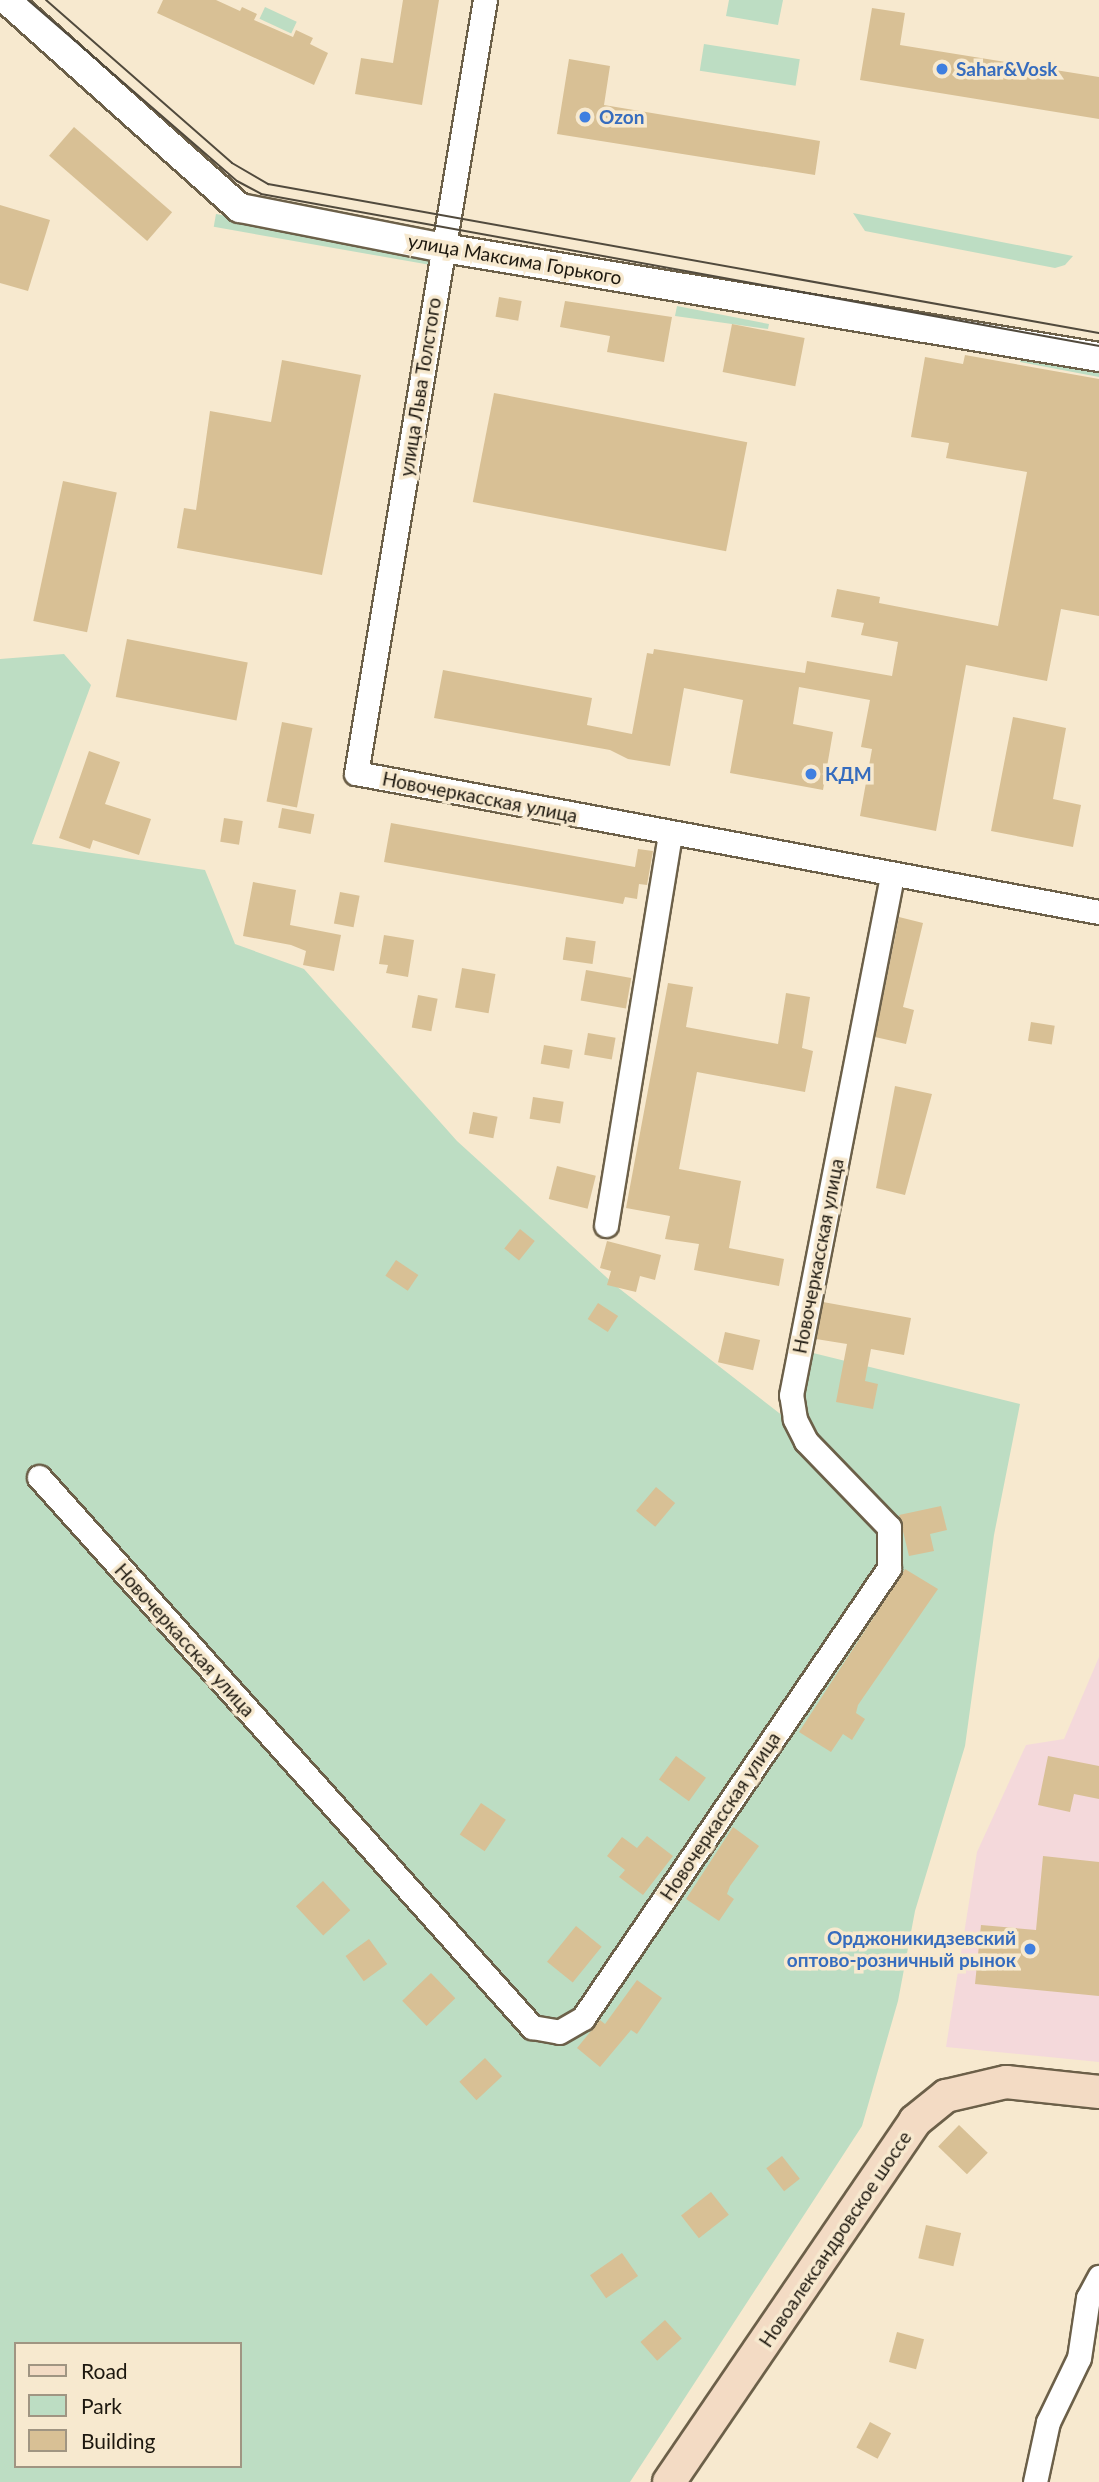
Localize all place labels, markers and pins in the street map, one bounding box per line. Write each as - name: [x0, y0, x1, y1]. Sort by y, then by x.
- place label: Sahar&Vosk: [956, 58, 1057, 80]
- marker: Sahar&Vosk: [934, 61, 950, 77]
- place label: Ozon: [599, 106, 644, 128]
- marker: Ozon: [577, 109, 593, 125]
- place label: КДМ: [825, 763, 872, 785]
- marker: КДМ: [803, 766, 819, 782]
- place label: Орджоникидзевский оптово-розничный рынок: [787, 1927, 1016, 1971]
- marker: Орджоникидзевский оптово-розничный рынок: [1022, 1941, 1038, 1957]

